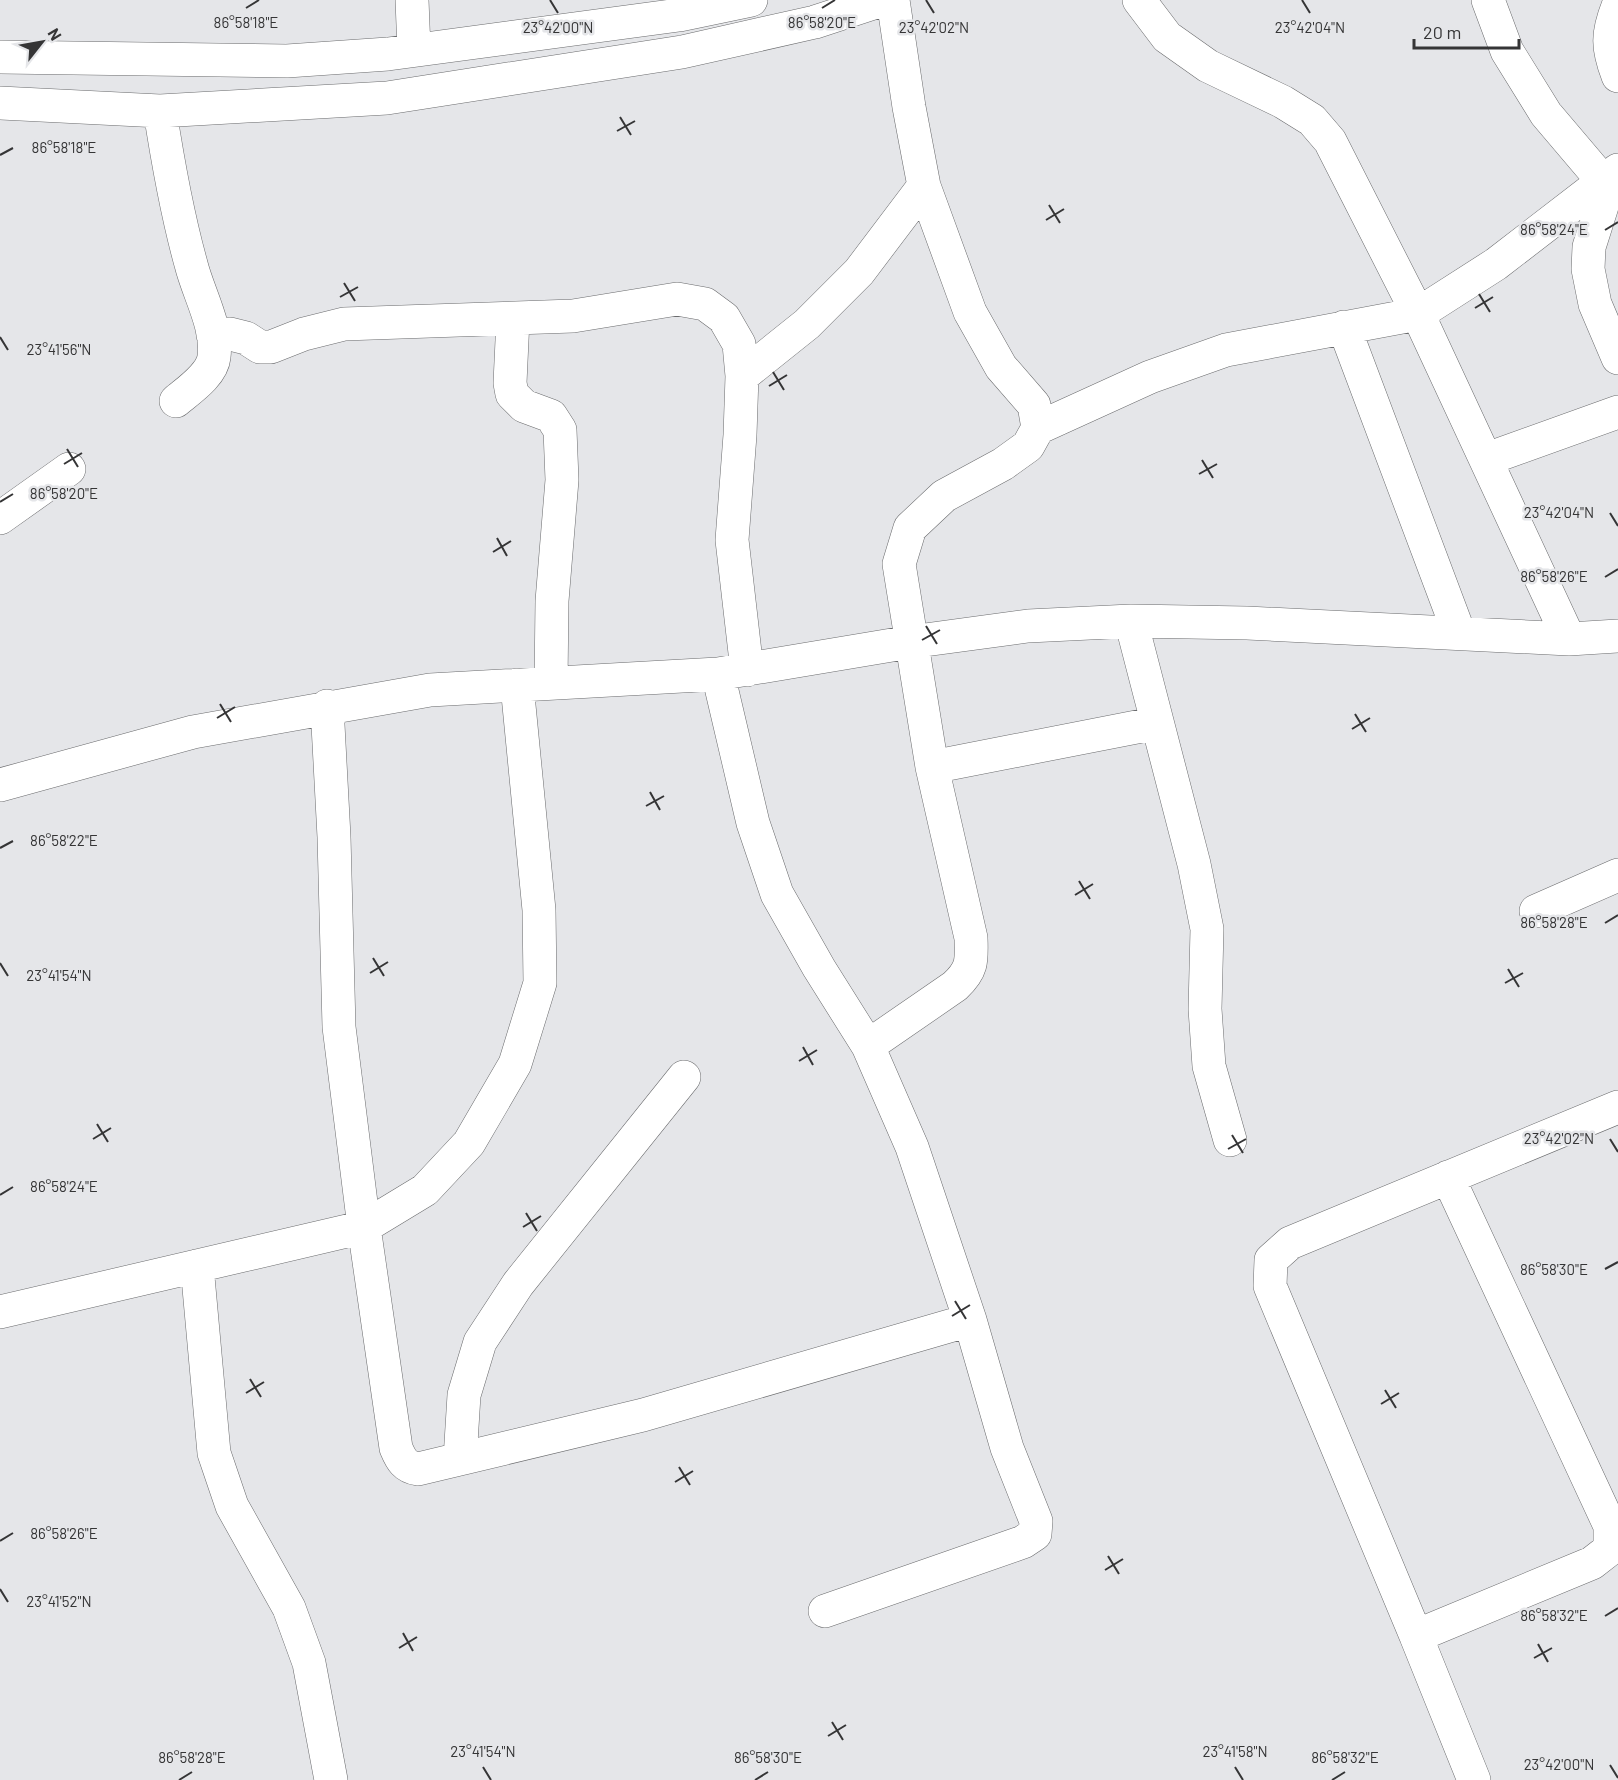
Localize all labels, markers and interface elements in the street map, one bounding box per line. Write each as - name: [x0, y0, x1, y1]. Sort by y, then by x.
- north arrow: [12, 12, 72, 72]
- scale bar: [1414, 12, 1519, 50]
- text: 86°58'18"E: [214, 13, 278, 31]
- text: 86°58'20"E: [788, 13, 856, 31]
- text: 23°42'00"N: [523, 18, 593, 36]
- text: 23°42'02"N: [899, 18, 969, 36]
- text: 23°42'04"N: [1275, 18, 1345, 36]
- text: 20 m: [1423, 21, 1461, 43]
- text: N: [44, 25, 66, 43]
- text: 86°58'18"E: [32, 138, 96, 156]
- text: 86°58'24"E: [1520, 220, 1588, 238]
- text: 23°41'56"N: [26, 340, 92, 358]
- text: 86°58'20"E: [30, 484, 98, 502]
- text: 23°42'04"N: [1524, 503, 1594, 521]
- text: 86°58'26"E: [1520, 567, 1588, 585]
- text: 86°58'22"E: [30, 831, 98, 849]
- text: 86°58'28"E: [1520, 913, 1588, 931]
- text: 23°41'54"N: [26, 966, 92, 984]
- text: 23°42'02"N: [1524, 1129, 1594, 1147]
- text: 86°58'24"E: [30, 1177, 98, 1195]
- text: 86°58'30"E: [1520, 1260, 1588, 1278]
- text: 86°58'26"E: [30, 1524, 98, 1542]
- text: 23°41'52"N: [26, 1592, 92, 1610]
- text: 86°58'32"E: [1520, 1606, 1588, 1624]
- text: 23°41'54"N: [450, 1742, 516, 1760]
- text: 23°41'58"N: [1202, 1742, 1268, 1760]
- text: 86°58'28"E: [158, 1748, 226, 1766]
- text: 86°58'30"E: [734, 1748, 802, 1766]
- text: 86°58'32"E: [1311, 1748, 1379, 1766]
- text: 23°42'00"N: [1524, 1755, 1594, 1773]

